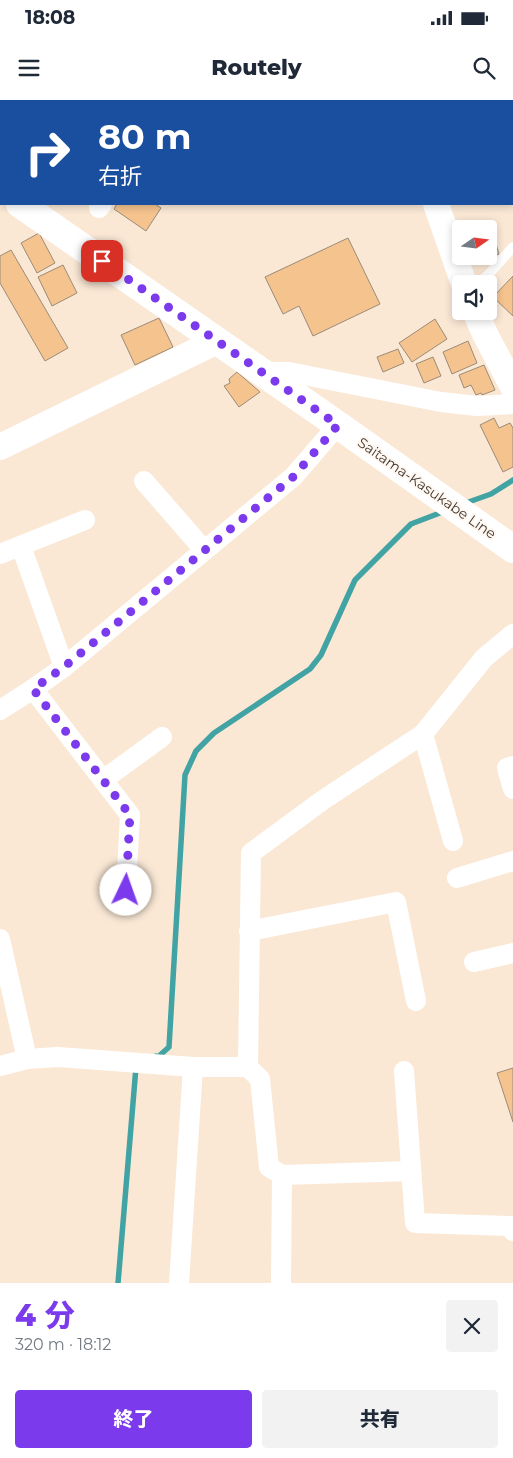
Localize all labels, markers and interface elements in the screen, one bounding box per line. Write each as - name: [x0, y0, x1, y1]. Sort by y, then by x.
- text: 18:08: [25, 6, 75, 29]
- icon: menu: [15, 54, 43, 82]
- text: Routely: [211, 54, 302, 81]
- icon: search: [470, 54, 498, 82]
- text: 80 m: [98, 115, 192, 158]
- icon: right: [15, 120, 80, 185]
- text: 右折: [98, 163, 142, 190]
- north arrow: [452, 220, 498, 265]
- map controls: [452, 220, 497, 320]
- pin: [81, 240, 123, 282]
- icon: arrive: [88, 247, 116, 275]
- button: sound: [452, 275, 497, 320]
- street label: Saitama-Kasukabe Line: [354, 433, 500, 543]
- position arrow: [99, 863, 151, 915]
- text: 4 分: [15, 1297, 75, 1334]
- button: close: [446, 1300, 498, 1352]
- text: 320 m · 18:12: [15, 1335, 111, 1354]
- button: 終了: [15, 1390, 252, 1448]
- button: 共有: [262, 1390, 498, 1448]

